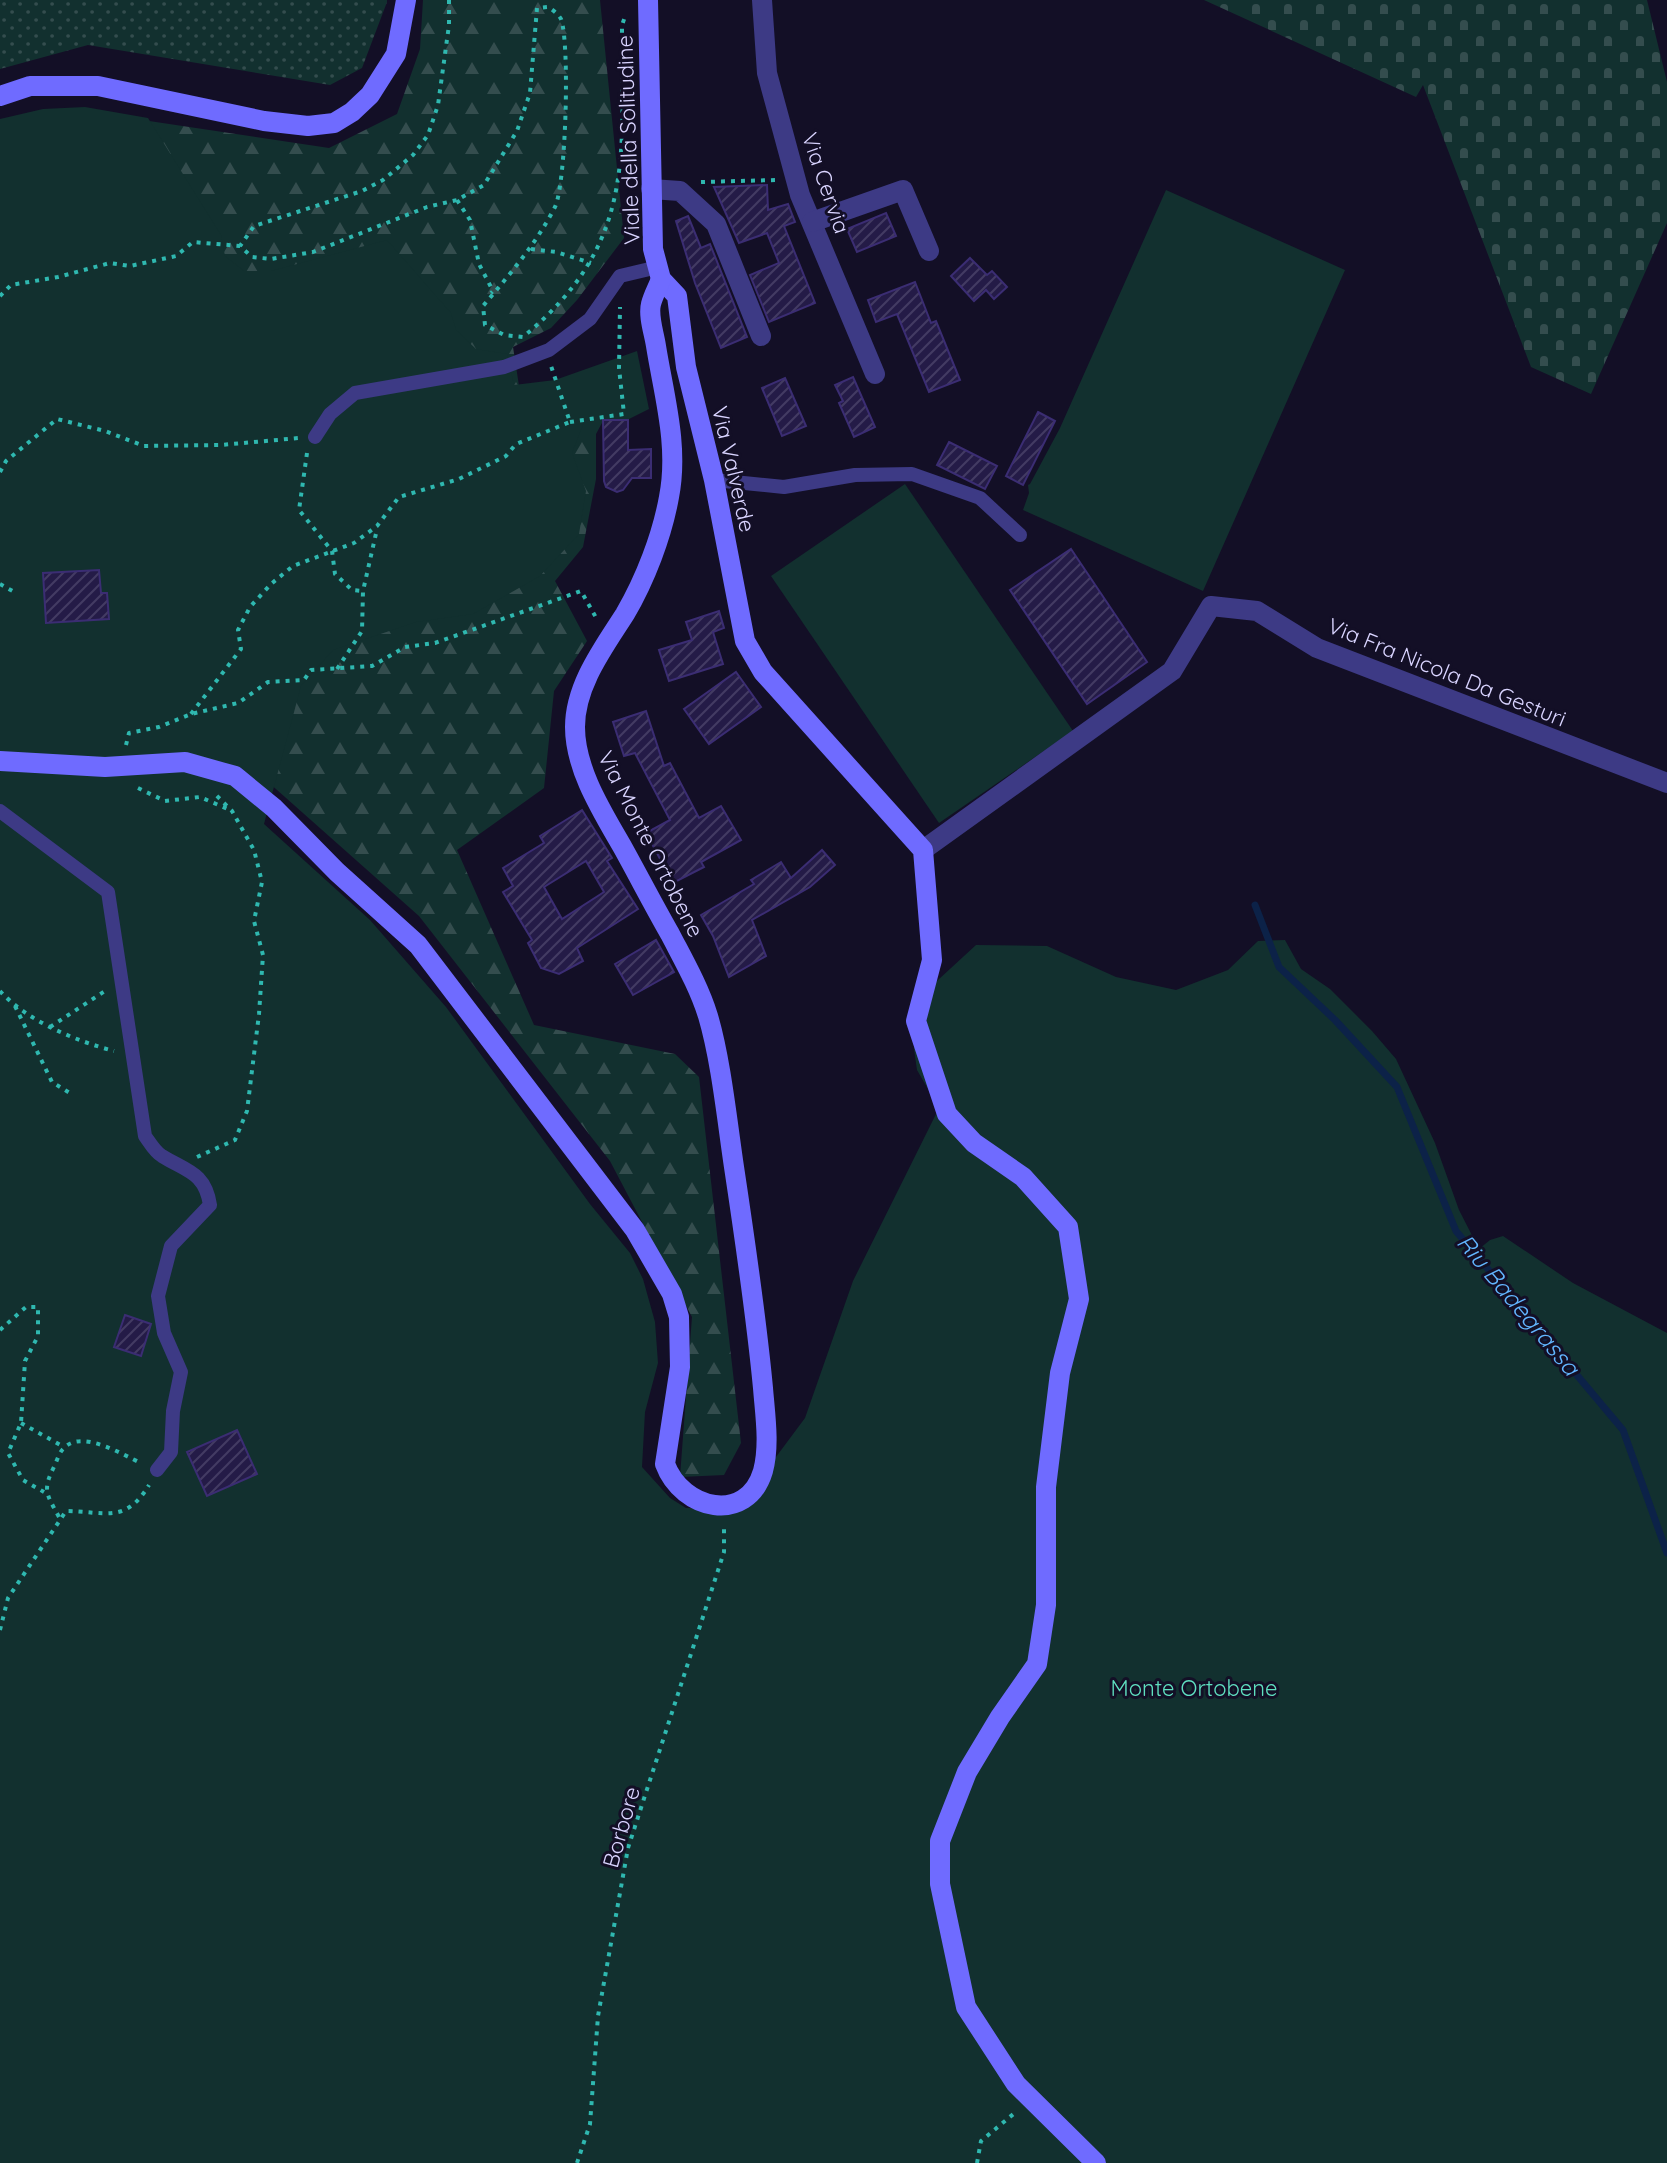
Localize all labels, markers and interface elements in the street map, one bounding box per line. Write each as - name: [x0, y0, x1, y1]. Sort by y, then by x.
- street label: Viale della Solitudine: [610, 35, 646, 245]
- street label: Via Cervia: [796, 129, 856, 237]
- street label: Via Valverde: [706, 403, 762, 535]
- street label: Via Fra Nicola Da Gesturi: [1324, 611, 1570, 733]
- street label: Via Monte Ortobene: [592, 746, 710, 942]
- water label: Riu Badegrassa: [1451, 1228, 1588, 1382]
- park label: Monte Ortobene: [1111, 1674, 1277, 1702]
- street label: Borbore: [596, 1783, 646, 1871]

